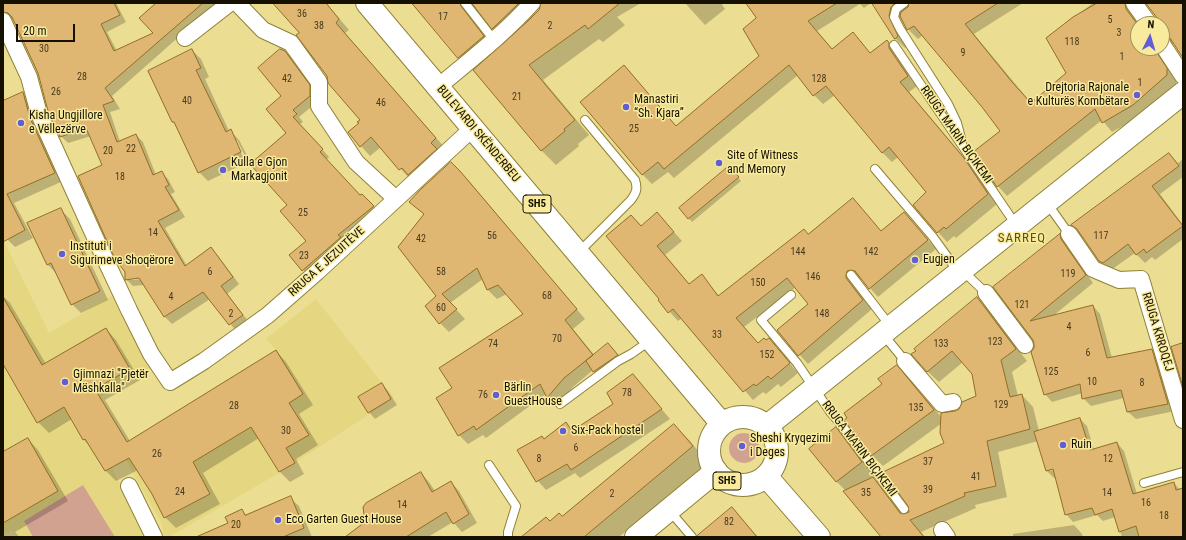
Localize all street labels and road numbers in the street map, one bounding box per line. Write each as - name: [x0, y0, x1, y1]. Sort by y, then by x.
- street label: BULEVARDI SKËNDERBEU: [433, 83, 523, 185]
- street label: RRUGA MARIN BIÇIKEMI: [917, 83, 995, 187]
- road number: SH5: [523, 195, 551, 213]
- street label: RRUGA E JEZUITËVE: [286, 224, 368, 300]
- street label: RRUGA KRROQEJ: [1138, 291, 1176, 373]
- street label: RRUGA MARIN BIÇIKEMI: [818, 398, 900, 500]
- road number: SH5: [713, 472, 741, 490]

